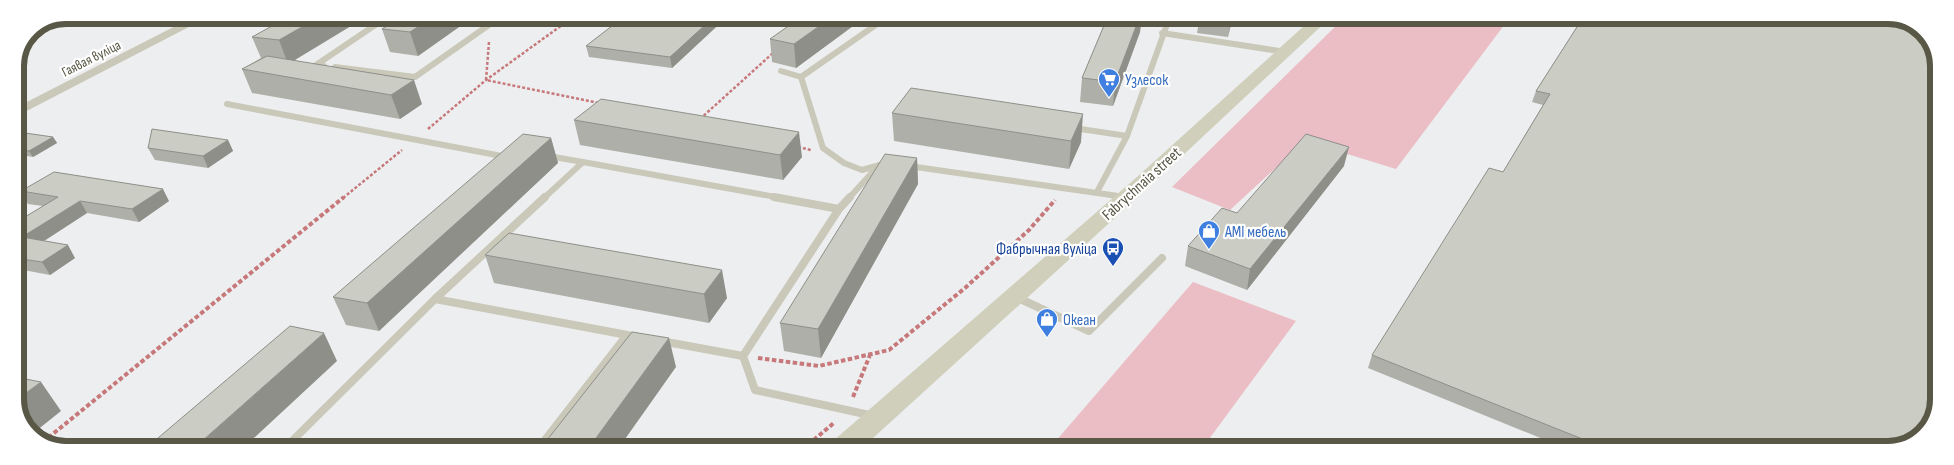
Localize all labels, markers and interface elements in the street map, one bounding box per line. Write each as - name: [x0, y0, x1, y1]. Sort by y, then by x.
- street label: Гаявая вуліца: [59, 36, 124, 81]
- supermarket icon: Узлесок: [1097, 67, 1121, 98]
- place label: Узлесок: [1125, 71, 1169, 90]
- street label: Fabrychnaia street: [1099, 144, 1186, 225]
- shop icon: AMI мебель: [1197, 219, 1221, 250]
- place label: AMI мебель: [1224, 223, 1286, 242]
- bus stop icon: Фабрычная вуліца: [1101, 236, 1125, 267]
- place label: Фабрычная вуліца: [996, 240, 1097, 259]
- shop icon: Океан: [1035, 307, 1059, 338]
- place label: Океан: [1063, 311, 1096, 330]

